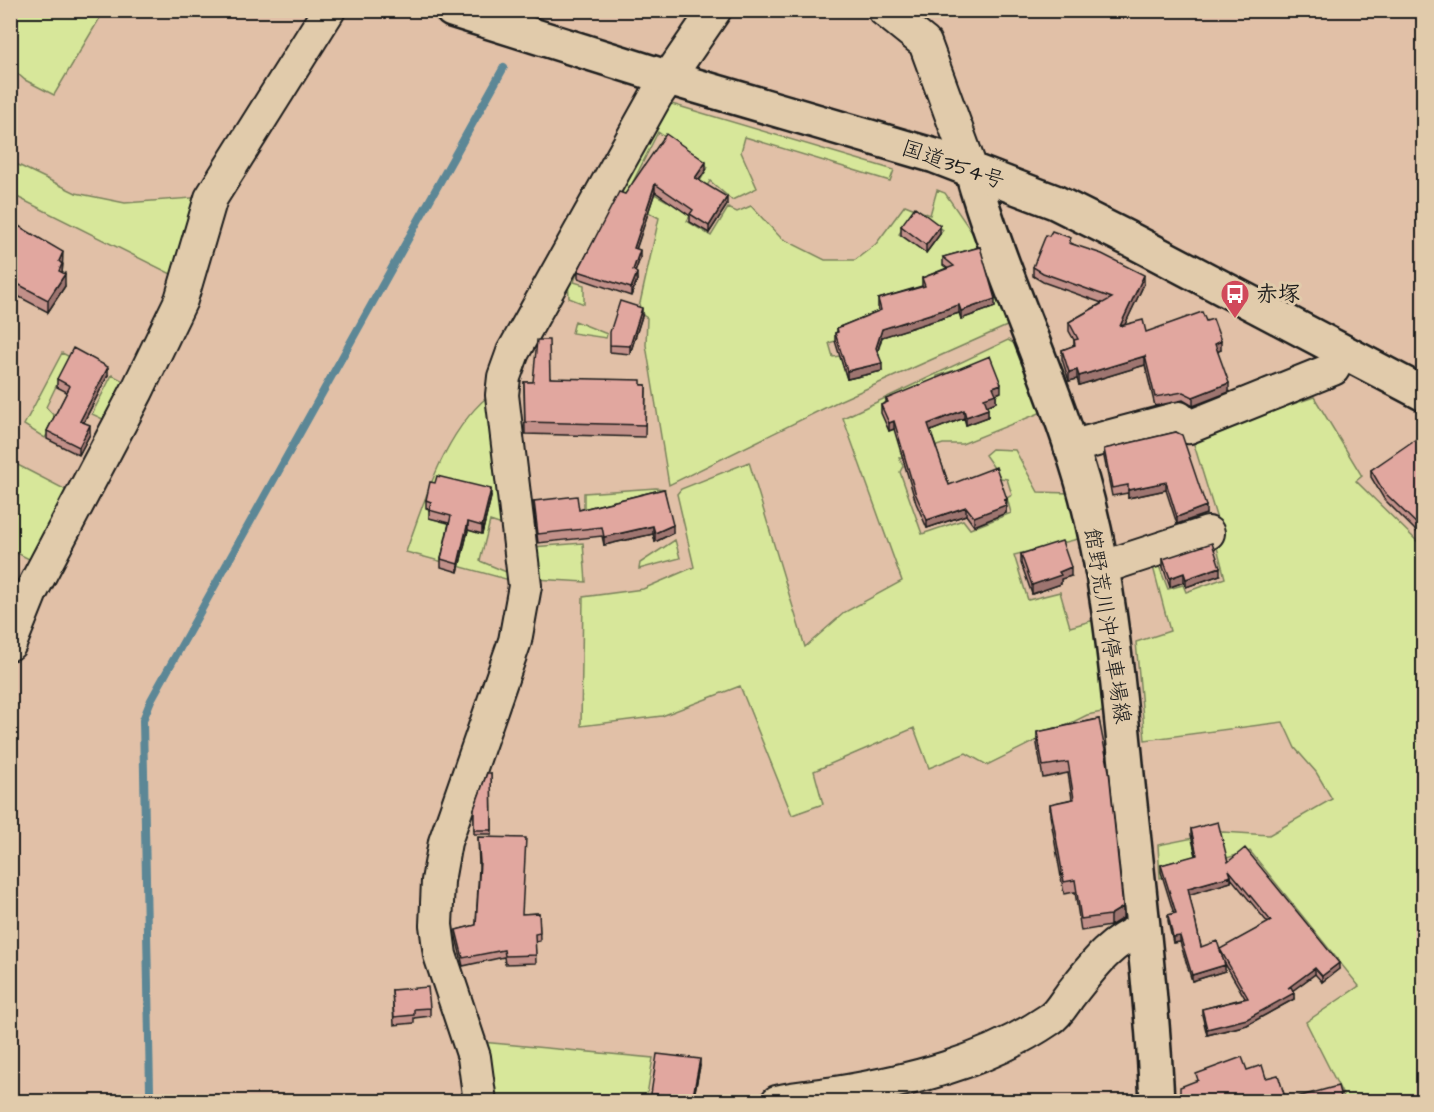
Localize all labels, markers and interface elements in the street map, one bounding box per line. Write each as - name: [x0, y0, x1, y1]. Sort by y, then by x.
- street label: 国道354号: [897, 133, 1009, 197]
- bus stop icon: 赤塚: [1219, 278, 1251, 320]
- place label: 赤塚: [1256, 279, 1300, 310]
- street label: 館野荒川沖停車場線: [1076, 526, 1138, 726]

